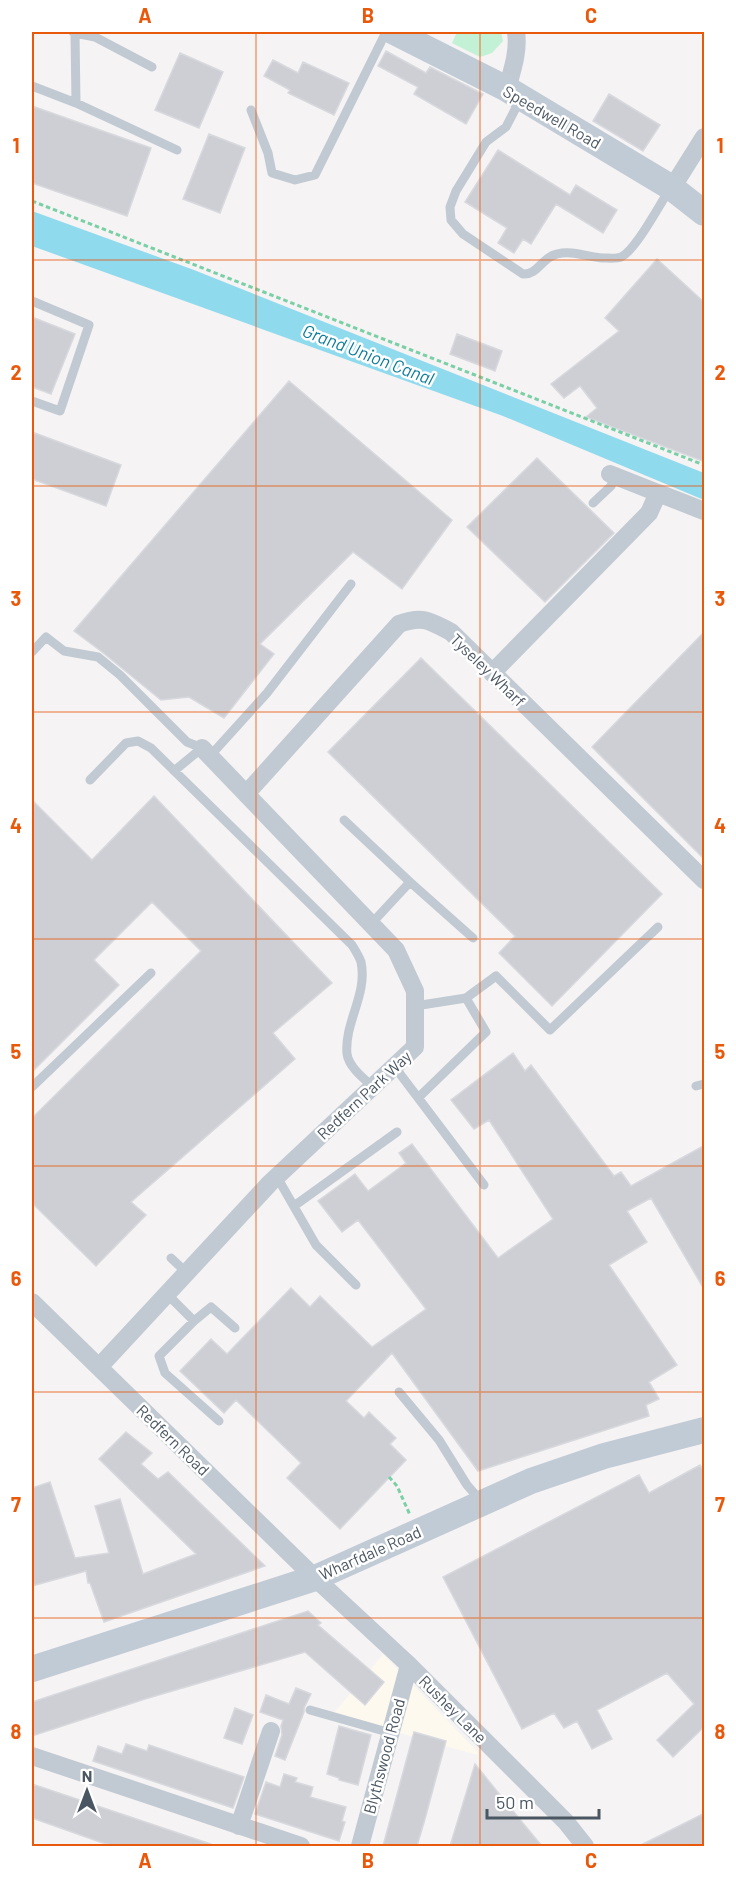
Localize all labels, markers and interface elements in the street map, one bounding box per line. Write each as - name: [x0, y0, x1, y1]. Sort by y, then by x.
- text: A: [138, 3, 152, 27]
- text: B: [362, 3, 374, 27]
- text: C: [585, 3, 597, 27]
- street label: Speedwell Road: [500, 81, 604, 152]
- text: 1: [12, 133, 20, 157]
- text: 1: [716, 133, 724, 157]
- water label: Grand Union Canal: [299, 319, 437, 389]
- text: 2: [10, 360, 22, 384]
- text: 2: [714, 360, 726, 384]
- text: 3: [11, 586, 21, 610]
- text: 3: [715, 586, 725, 610]
- street label: Tyseley Wharf: [447, 629, 530, 710]
- text: 4: [10, 813, 22, 837]
- text: 4: [714, 813, 726, 837]
- text: 5: [11, 1039, 22, 1063]
- text: 5: [715, 1039, 726, 1063]
- street label: Redfern Park Way: [313, 1046, 415, 1143]
- text: 6: [11, 1266, 22, 1290]
- text: 6: [715, 1266, 726, 1290]
- street label: Redfern Road: [133, 1400, 214, 1479]
- text: 7: [11, 1492, 21, 1516]
- text: 7: [715, 1492, 725, 1516]
- street label: Wharfdale Road: [316, 1522, 424, 1584]
- street label: Rushey Lane: [416, 1671, 491, 1746]
- street label: Blythswood Road: [359, 1696, 408, 1816]
- text: 8: [11, 1719, 22, 1743]
- text: 8: [715, 1719, 726, 1743]
- north arrow: [57, 1761, 117, 1821]
- text: N: [82, 1766, 92, 1785]
- scale bar: [487, 1782, 600, 1820]
- text: 50 m: [496, 1791, 534, 1813]
- text: A: [138, 1848, 152, 1872]
- text: B: [362, 1848, 374, 1872]
- text: C: [585, 1848, 597, 1872]

